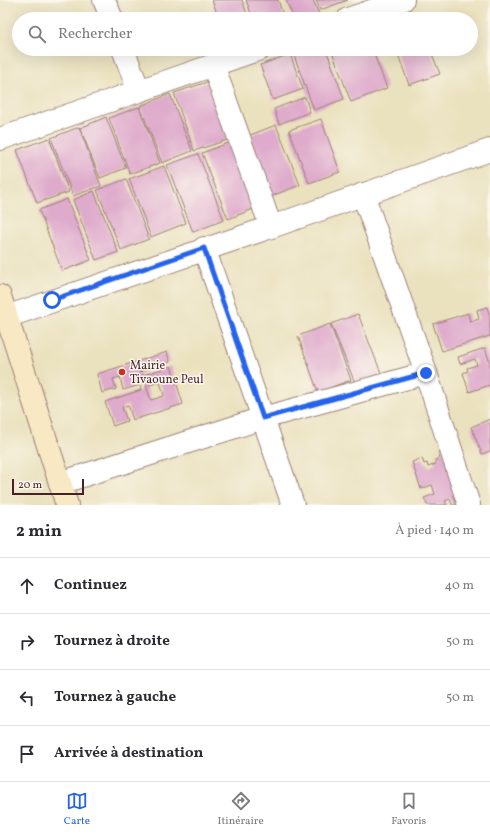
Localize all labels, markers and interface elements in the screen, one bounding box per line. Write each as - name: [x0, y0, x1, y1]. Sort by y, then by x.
- search box: [12, 12, 478, 56]
- icon: search: [26, 23, 48, 45]
- text: Rechercher: [58, 24, 132, 45]
- route start: [43, 291, 61, 309]
- place label: Mairie Tivaoune Peul: [130, 358, 204, 388]
- route end: [417, 364, 435, 382]
- marker: Mairie Tivaoune Peul: [117, 367, 127, 377]
- scale bar: [12, 477, 84, 496]
- text: 20 m: [18, 478, 42, 493]
- text: 2 min: [16, 520, 62, 543]
- text: À pied · 140 m: [395, 522, 474, 540]
- icon: ahead: [16, 575, 38, 597]
- text: Continuez: [54, 575, 127, 596]
- text: 40 m: [445, 577, 474, 595]
- icon: right: [16, 631, 38, 653]
- text: Tournez à droite: [54, 631, 170, 652]
- text: 50 m: [446, 633, 474, 651]
- icon: left: [16, 687, 38, 709]
- text: Tournez à gauche: [54, 687, 176, 708]
- text: 50 m: [446, 689, 474, 707]
- icon: arrive: [16, 743, 38, 765]
- text: Arrivée à destination: [54, 743, 203, 764]
- tab: Carte: [64, 790, 90, 829]
- tab: Itinéraire: [218, 790, 264, 829]
- tab: Favoris: [391, 790, 426, 829]

